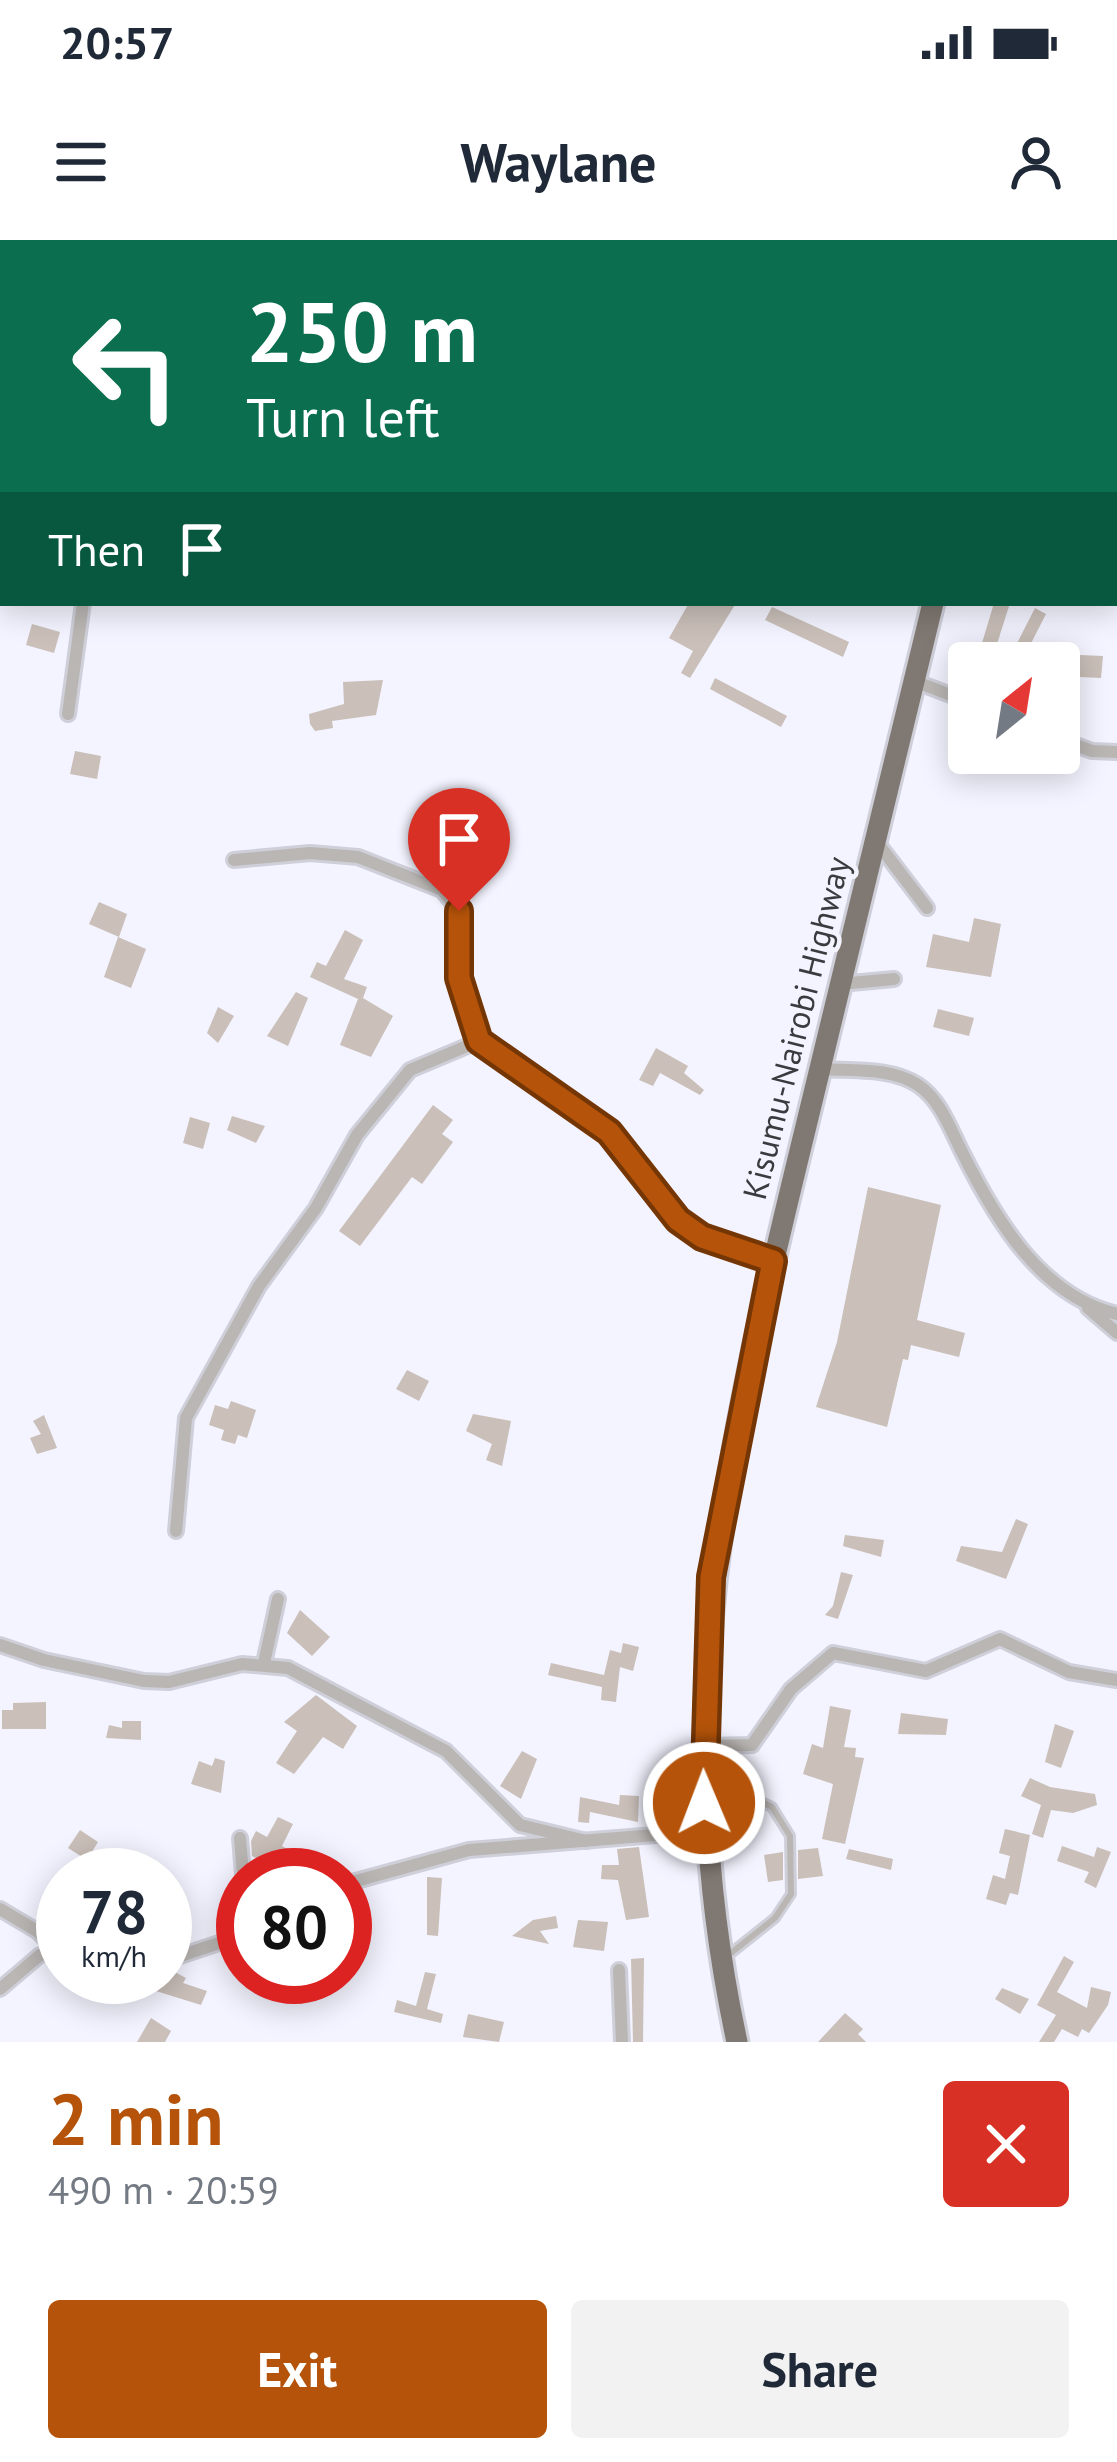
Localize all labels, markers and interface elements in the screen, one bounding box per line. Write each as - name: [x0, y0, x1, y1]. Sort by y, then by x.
- text: 20:57: [60, 13, 174, 71]
- text: Waylane: [460, 127, 657, 197]
- icon: menu: [48, 129, 114, 195]
- icon: person: [1003, 129, 1069, 195]
- text: 250 m: [246, 276, 478, 385]
- icon: left: [48, 288, 204, 444]
- text: Turn left: [246, 382, 440, 452]
- icon: arrive: [169, 516, 235, 582]
- text: Then: [48, 520, 145, 578]
- north arrow: [948, 642, 1080, 774]
- map controls: [948, 642, 1080, 774]
- pin: [408, 788, 510, 911]
- icon: arrive: [426, 806, 492, 872]
- street label: Kisumu-Nairobi Highway: [732, 851, 859, 1204]
- position arrow: [641, 1740, 767, 1866]
- speed limit sign: 80: [216, 1848, 372, 2004]
- text: 78: [80, 1872, 148, 1950]
- text: km/h: [81, 1936, 147, 1975]
- text: 2 min: [48, 2072, 224, 2165]
- button: close: [943, 2081, 1069, 2207]
- text: 490 m · 20:59: [48, 2164, 279, 2215]
- button: Exit: [48, 2300, 547, 2438]
- button: Share: [571, 2300, 1069, 2438]

